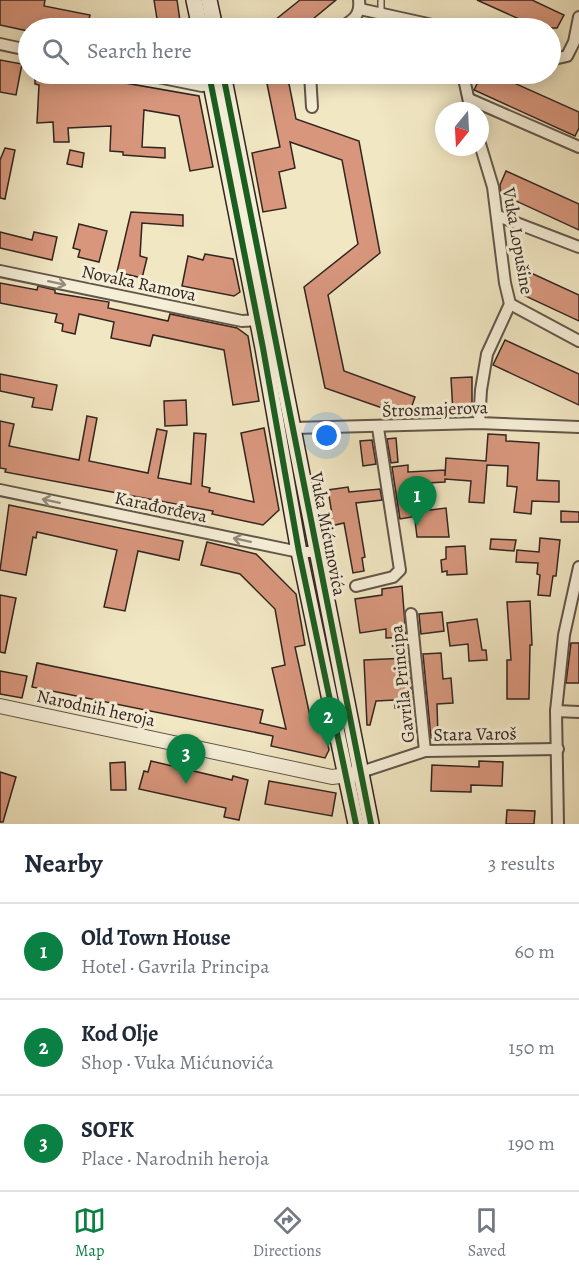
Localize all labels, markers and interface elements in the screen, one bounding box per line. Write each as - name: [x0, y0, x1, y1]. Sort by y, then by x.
- search box: [18, 18, 561, 84]
- icon: search: [39, 35, 72, 68]
- text: Search here: [87, 36, 192, 66]
- north arrow: [435, 102, 489, 156]
- street label: Vuka Lopušine: [497, 185, 539, 296]
- street label: Novaka Ramova: [79, 259, 199, 307]
- one-way arrow: [47, 278, 67, 289]
- street label: Štrosmajerova: [382, 395, 489, 423]
- your location: [312, 421, 341, 450]
- street label: Vuka Mićunovića: [304, 469, 352, 598]
- pin: 1: [398, 476, 436, 526]
- street label: Karađorđeva: [113, 486, 210, 529]
- one-way arrow: [42, 495, 61, 506]
- one-way arrow: [233, 534, 252, 545]
- street label: Gavrila Principa: [384, 623, 420, 744]
- street label: Narodnih heroja: [34, 684, 158, 732]
- pin: 2: [308, 698, 348, 747]
- street label: Stara Varoš: [433, 721, 517, 747]
- pin: 3: [166, 734, 206, 784]
- text: Nearby: [24, 846, 103, 881]
- text: 3 results: [488, 850, 555, 877]
- text: Old Town House: [81, 923, 231, 953]
- text: 1: [40, 938, 47, 965]
- text: 60 m: [515, 938, 555, 965]
- text: Hotel · Gavrila Principa: [81, 953, 269, 980]
- text: Kod Olje: [81, 1019, 159, 1049]
- text: 2: [39, 1034, 48, 1061]
- text: 150 m: [508, 1034, 555, 1061]
- text: Shop · Vuka Mićunovića: [81, 1049, 274, 1076]
- text: SOFK: [81, 1115, 134, 1145]
- text: 3: [39, 1130, 48, 1157]
- text: 190 m: [508, 1130, 555, 1157]
- text: Place · Narodnih heroja: [81, 1145, 269, 1172]
- tab: Map: [73, 1204, 106, 1262]
- tab: Directions: [253, 1204, 321, 1262]
- tab: Saved: [468, 1204, 506, 1262]

